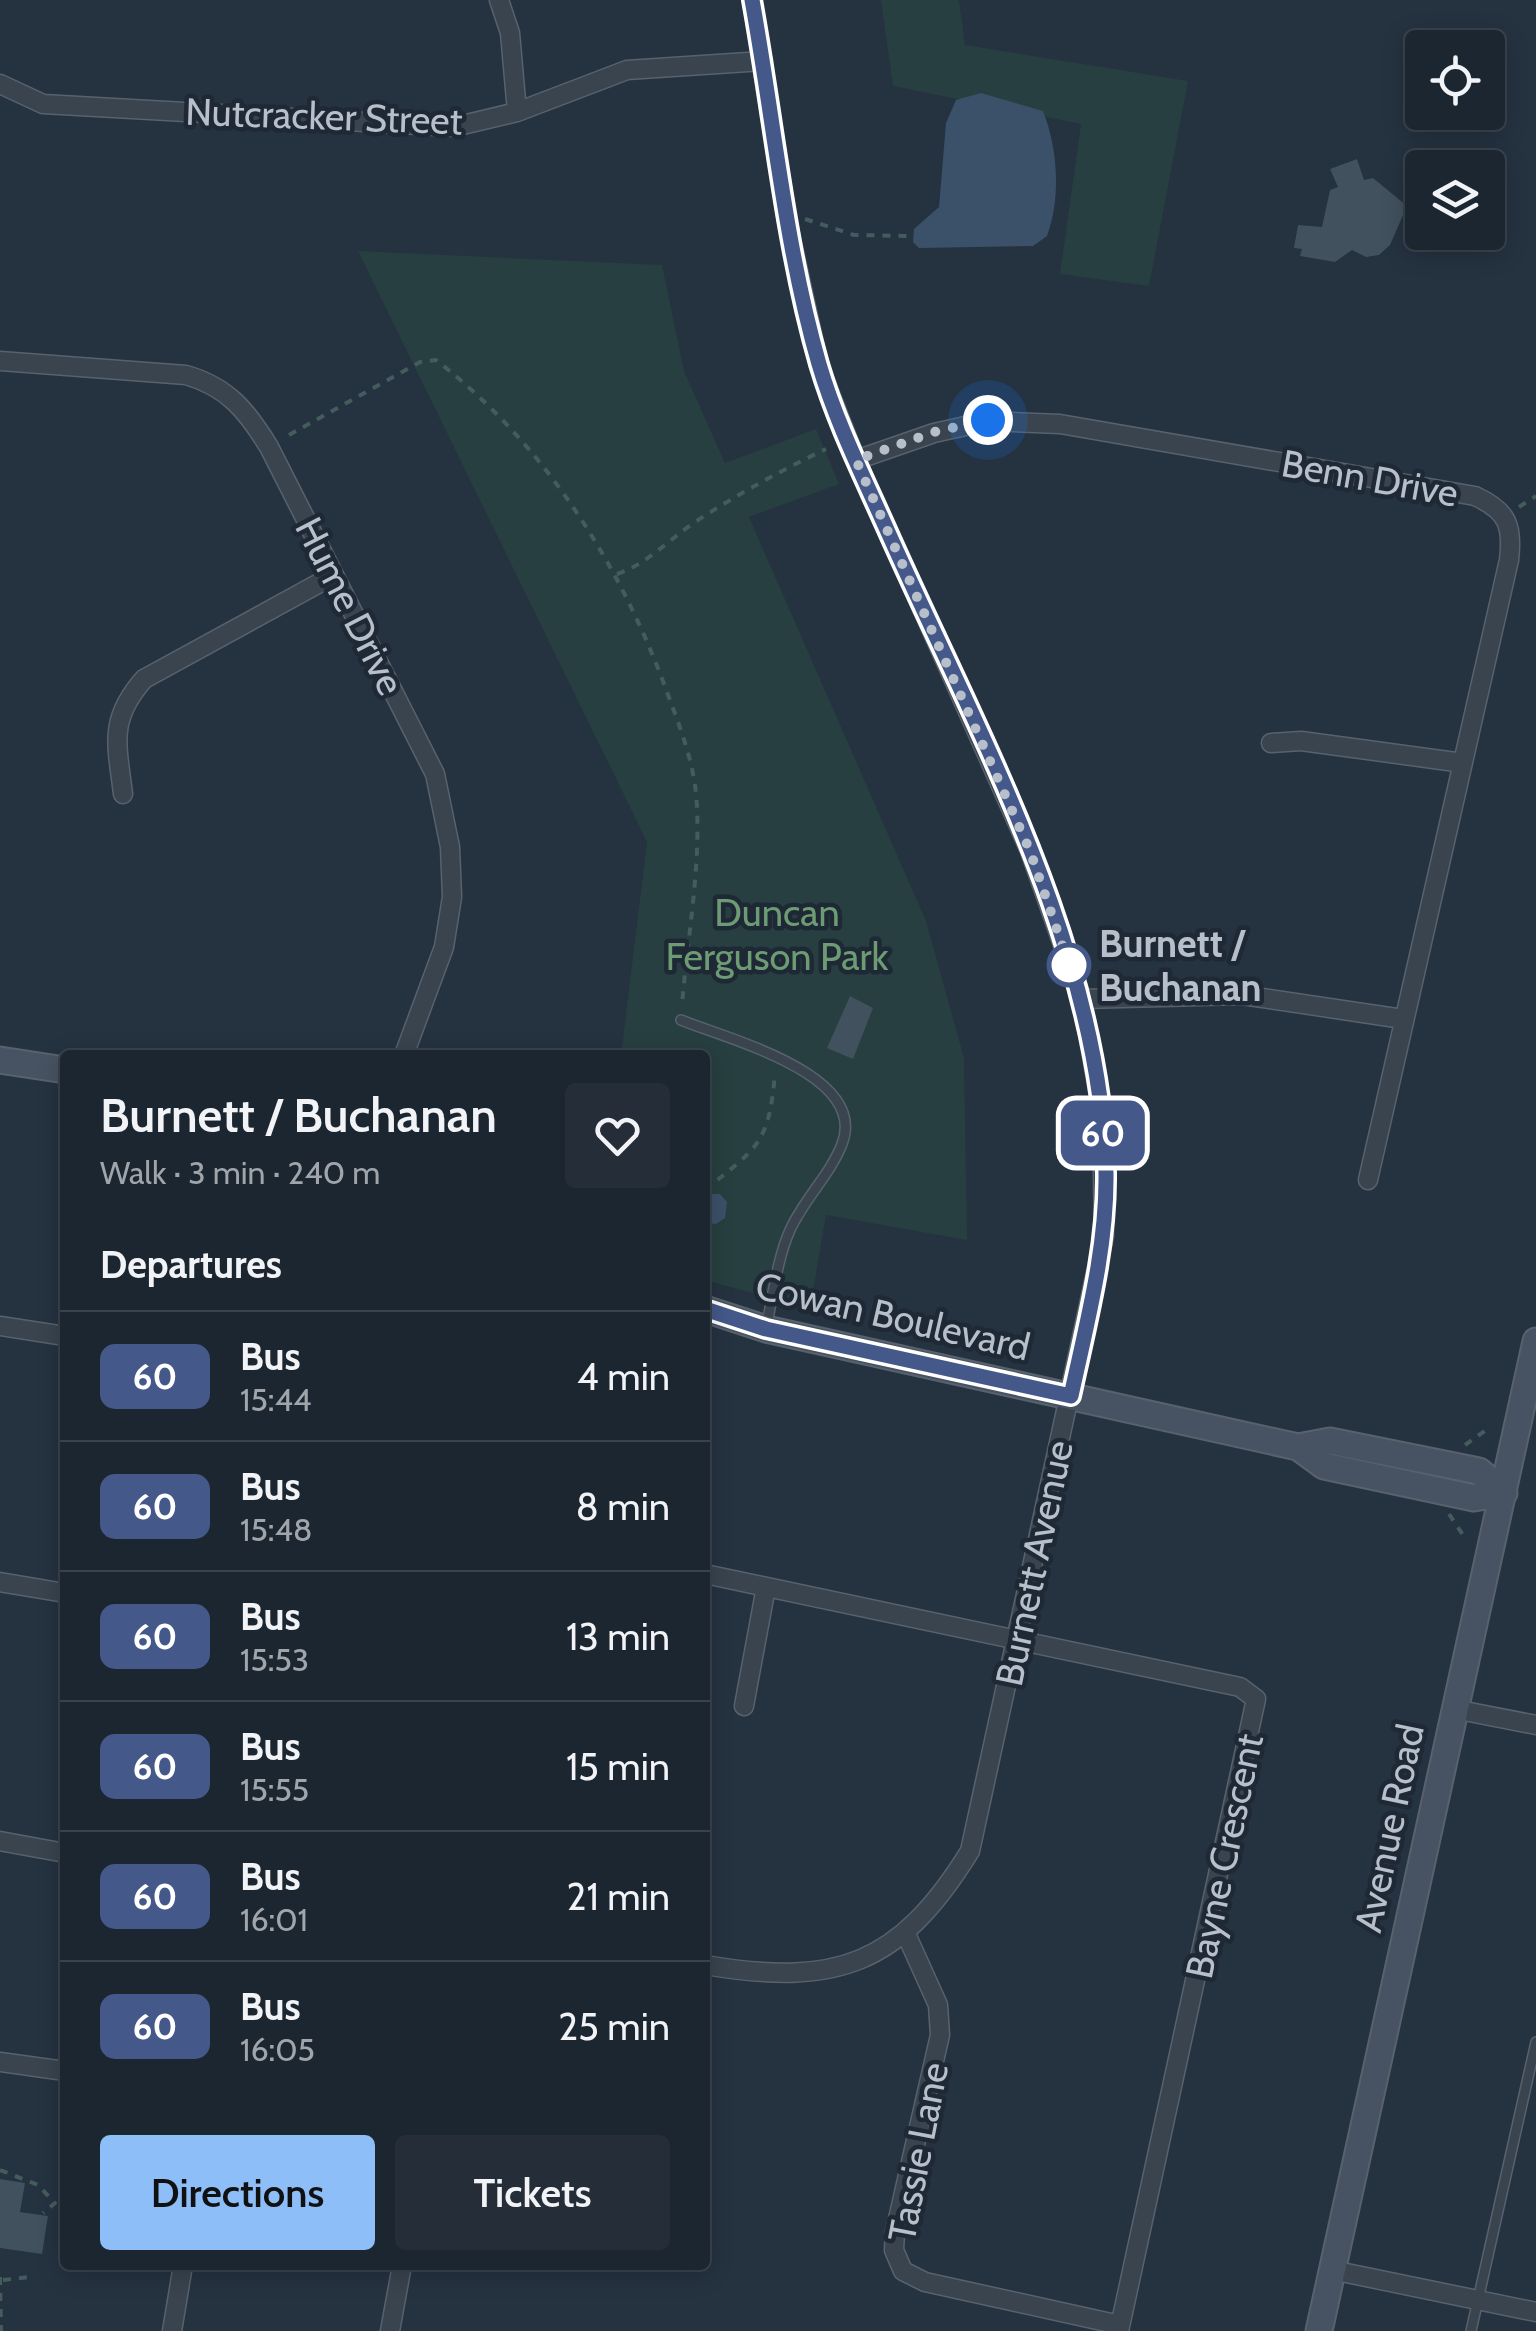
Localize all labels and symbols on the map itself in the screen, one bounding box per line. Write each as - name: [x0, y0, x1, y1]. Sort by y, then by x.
- street label: Nutcracker Street: [185, 88, 464, 144]
- your location: [963, 395, 1013, 445]
- street label: Benn Drive: [1278, 439, 1462, 517]
- street label: Hume Drive: [285, 509, 415, 703]
- park label: Duncan Ferguson Park: [665, 889, 889, 980]
- place label: Burnett / Buchanan: [1099, 920, 1262, 1011]
- marker: Burnett / Buchanan: [1048, 944, 1090, 986]
- line badge: 60: [1058, 1100, 1148, 1166]
- street label: Cowan Boulevard: [751, 1262, 1035, 1370]
- street label: Burnett Avenue: [985, 1436, 1083, 1690]
- street label: Avenue Road: [1344, 1720, 1434, 1936]
- street label: Bayne Crescent: [1175, 1729, 1273, 1982]
- street label: Tassie Lane: [878, 2058, 958, 2246]

